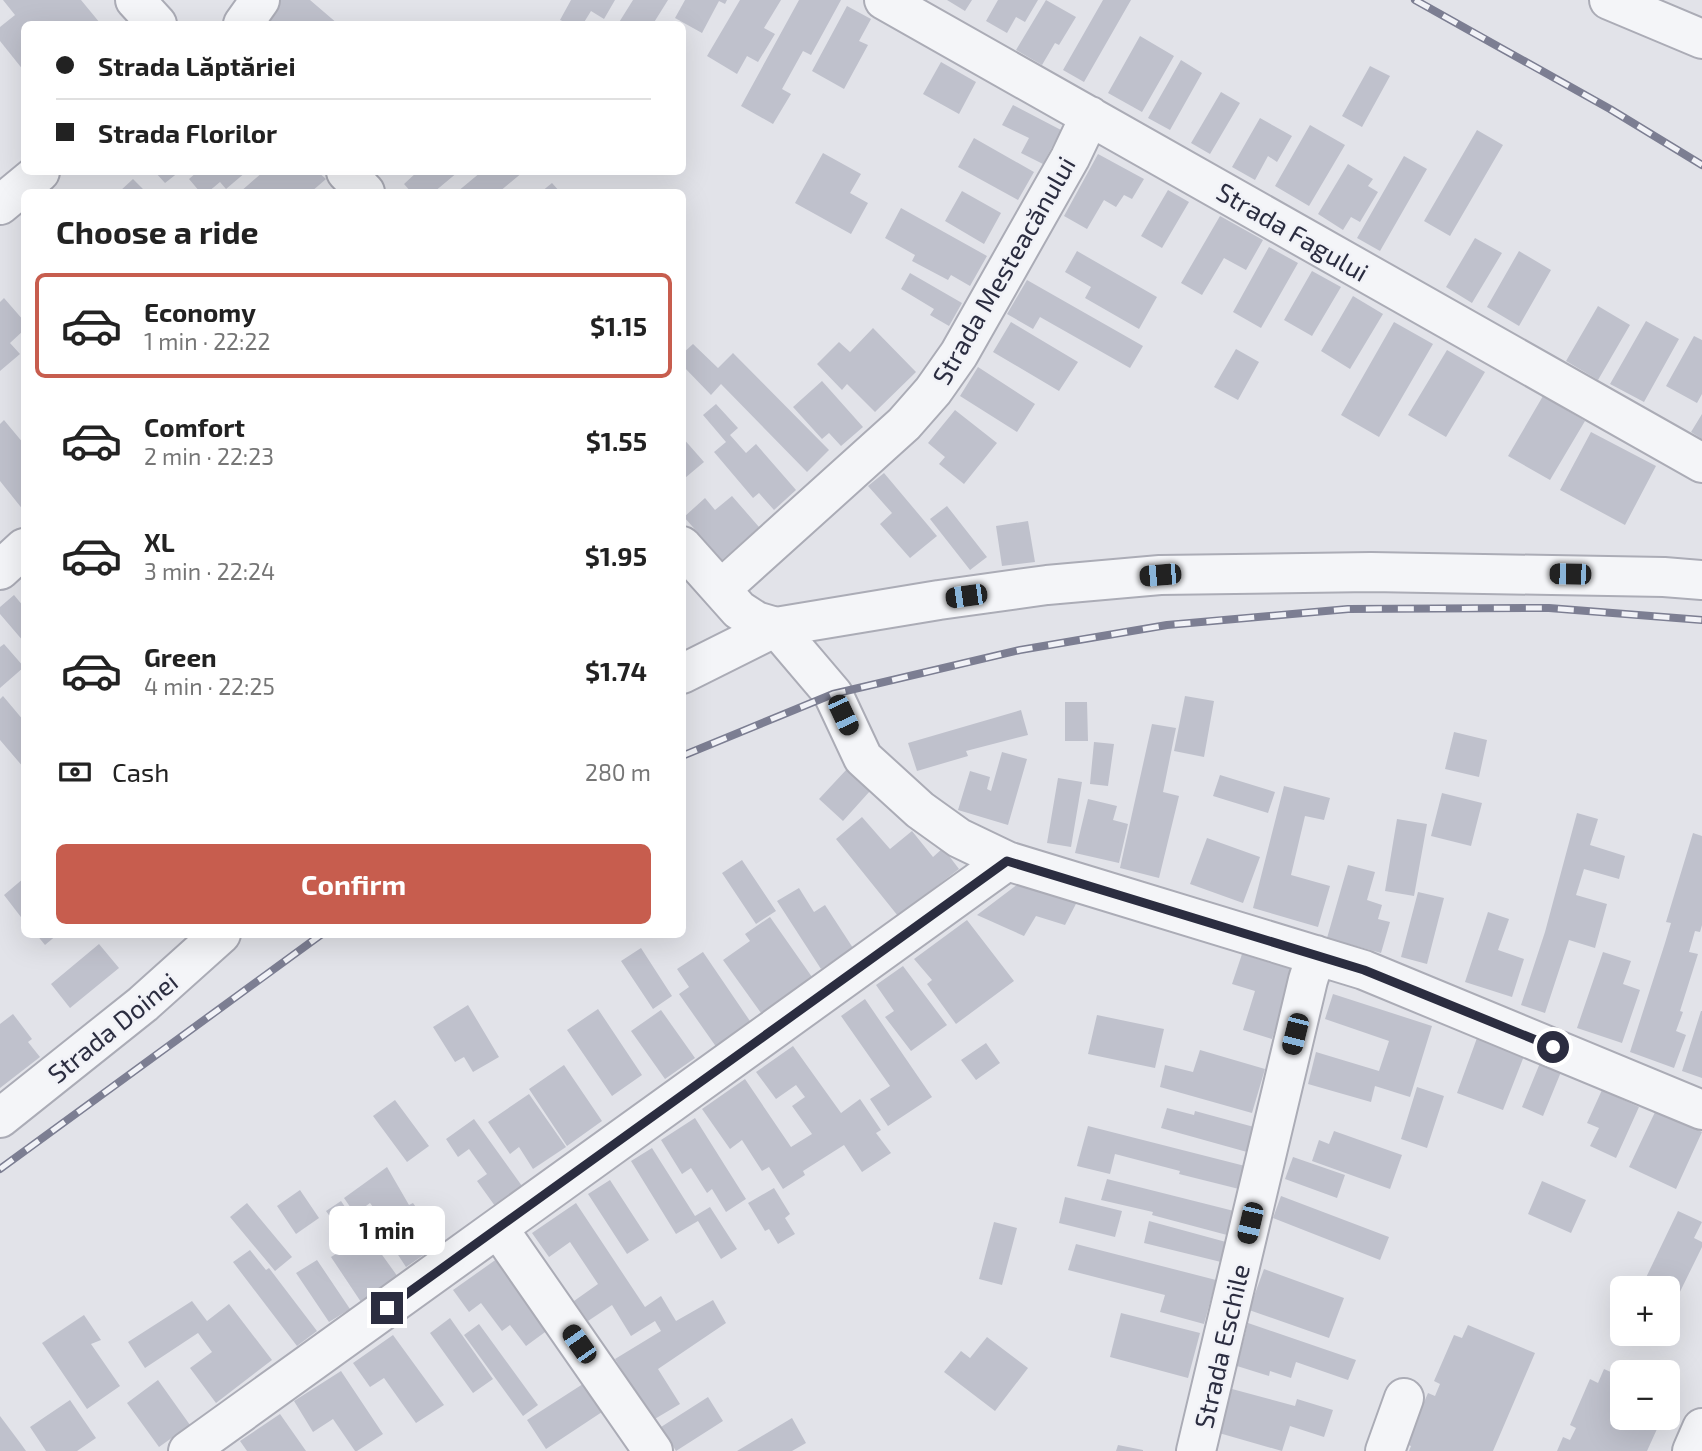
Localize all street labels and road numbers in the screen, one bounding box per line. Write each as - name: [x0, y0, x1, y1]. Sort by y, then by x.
- street label: Strada Mesteacănului: [925, 151, 1081, 389]
- street label: Strada Fagului: [1212, 175, 1374, 287]
- street label: Strada Doinei: [41, 965, 183, 1089]
- street label: Strada Eschile: [1187, 1261, 1255, 1431]

